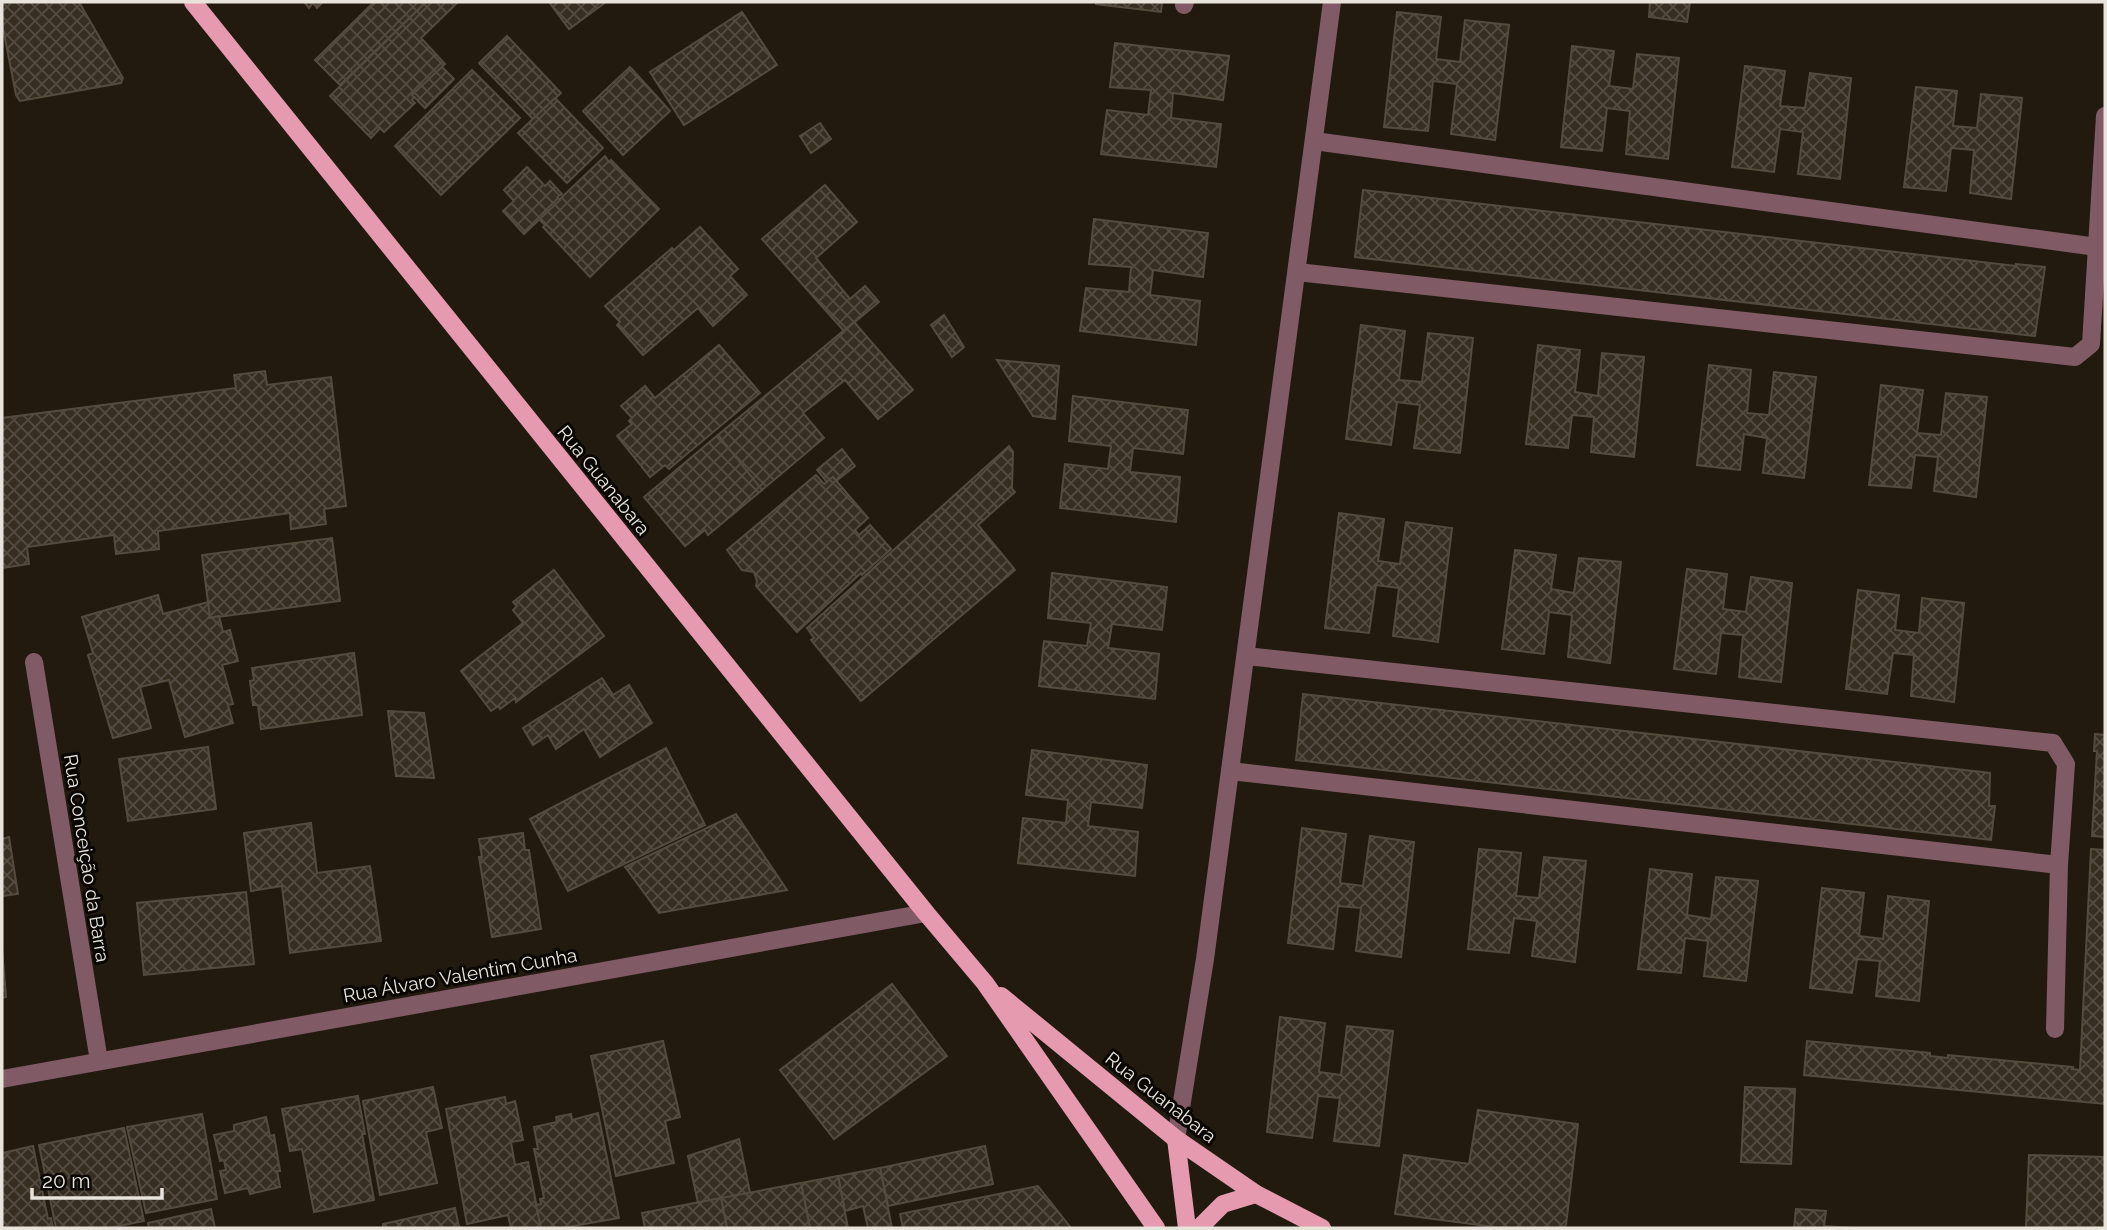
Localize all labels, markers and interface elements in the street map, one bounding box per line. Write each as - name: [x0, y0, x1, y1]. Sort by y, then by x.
- street label: Rua Guanabara: [553, 421, 655, 539]
- street label: Rua Conceição da Barra: [60, 752, 114, 964]
- street label: Rua Álvaro Valentim Cunha: [341, 944, 579, 1006]
- street label: Rua Guanabara: [1101, 1047, 1221, 1147]
- scale bar: [32, 1156, 161, 1200]
- text: 20 m: [42, 1168, 90, 1193]

